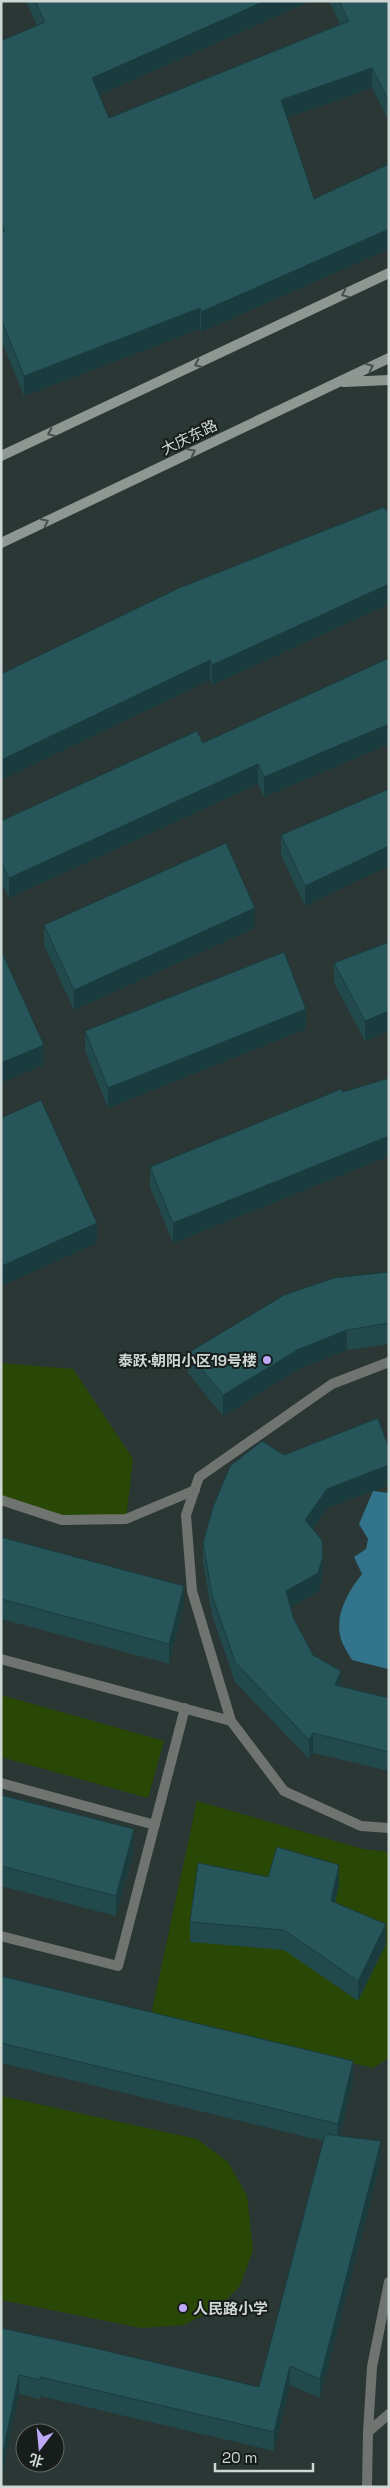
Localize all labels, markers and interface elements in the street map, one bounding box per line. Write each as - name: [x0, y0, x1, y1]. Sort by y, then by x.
- one-way arrow: [341, 288, 350, 299]
- one-way arrow: [194, 357, 203, 368]
- one-way arrow: [365, 362, 374, 373]
- street label: 大庆东路: [158, 415, 220, 459]
- one-way arrow: [47, 427, 56, 437]
- one-way arrow: [187, 447, 196, 458]
- one-way arrow: [40, 517, 49, 528]
- place label: 泰跃·朝阳小区19号楼: [118, 1351, 257, 1370]
- marker: 泰跃·朝阳小区19号楼: [261, 1354, 273, 1366]
- place label: 人民路小学: [193, 2299, 268, 2318]
- marker: 人民路小学: [177, 2302, 189, 2314]
- north arrow: [15, 2423, 65, 2473]
- scale bar: [215, 2440, 312, 2472]
- text: 20 m: [222, 2448, 257, 2467]
- text: 北: [27, 2450, 46, 2471]

